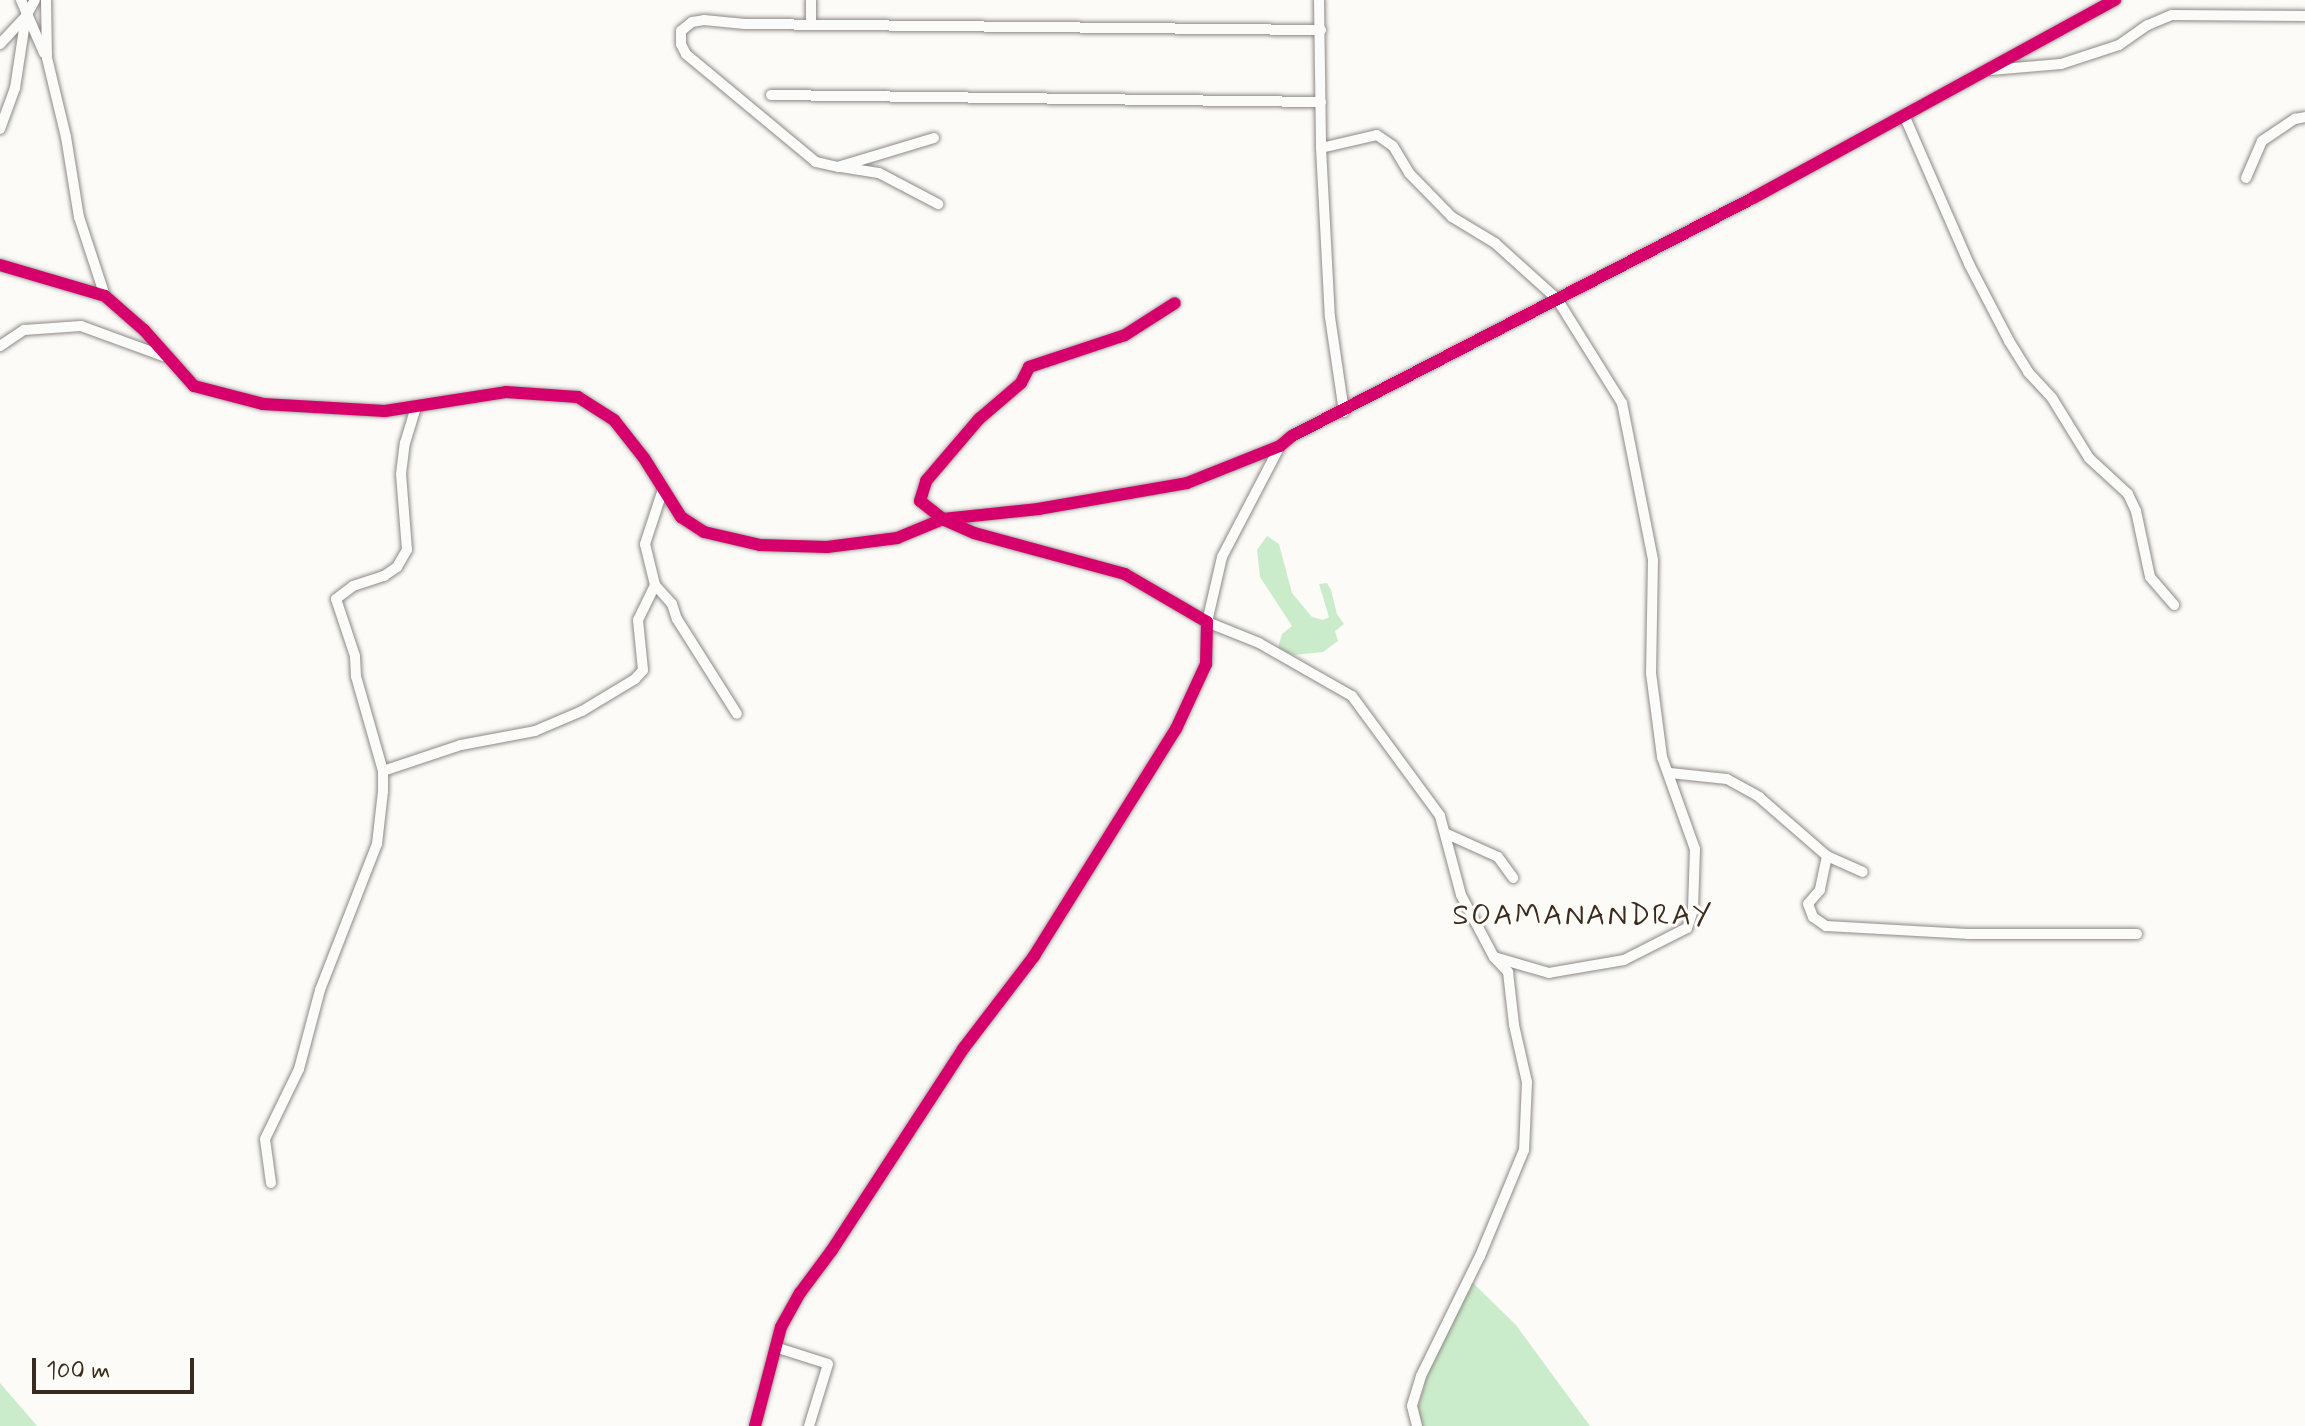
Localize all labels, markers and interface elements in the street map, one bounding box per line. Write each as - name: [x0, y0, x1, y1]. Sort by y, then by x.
- district label: SOAMANANDRAY: [1452, 898, 1714, 934]
- scale bar: [36, 1342, 198, 1392]
- text: 100 m: [46, 1356, 110, 1387]

